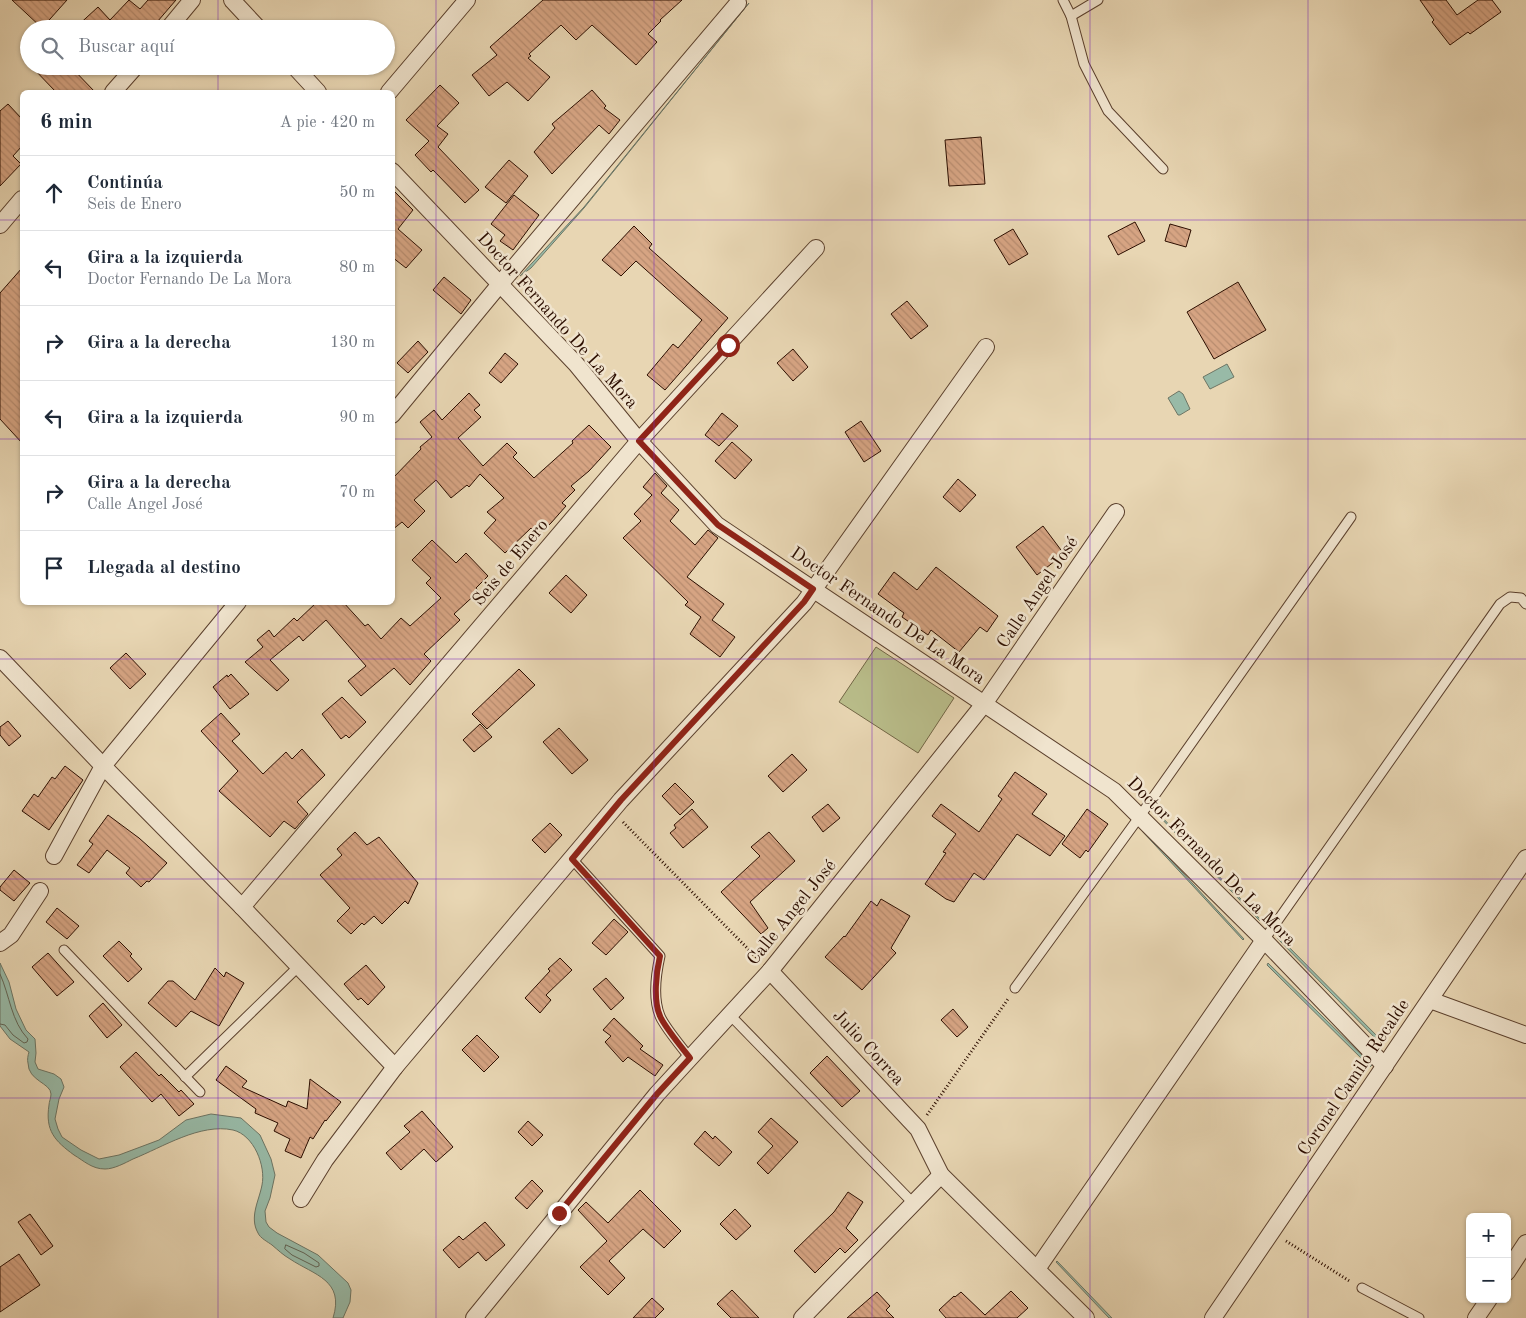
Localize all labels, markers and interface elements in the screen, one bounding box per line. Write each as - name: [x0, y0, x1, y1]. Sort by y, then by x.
- search box: [20, 20, 395, 75]
- icon: search: [38, 34, 66, 62]
- text: Buscar aquí: [78, 38, 174, 57]
- text: 6 min: [40, 112, 93, 133]
- text: A pie · 420 m: [280, 115, 375, 131]
- text: Continúa: [87, 174, 163, 193]
- icon: ahead: [40, 179, 68, 207]
- text: 50 m: [339, 185, 375, 201]
- text: Seis de Enero: [87, 197, 182, 213]
- street label: Doctor Fernando De La Mora: [474, 229, 641, 412]
- text: Gira a la izquierda: [87, 249, 243, 268]
- icon: left: [40, 254, 68, 282]
- text: 80 m: [339, 260, 375, 276]
- text: Doctor Fernando De La Mora: [87, 272, 292, 288]
- icon: right: [40, 329, 68, 357]
- text: Gira a la derecha: [87, 334, 231, 353]
- route start: [717, 334, 740, 357]
- text: 130 m: [330, 335, 375, 351]
- icon: left: [40, 404, 68, 432]
- text: Gira a la izquierda: [87, 409, 243, 428]
- text: 90 m: [339, 410, 375, 426]
- text: Gira a la derecha: [87, 474, 231, 493]
- icon: right: [40, 479, 68, 507]
- text: 70 m: [339, 485, 375, 501]
- text: Calle Angel José: [87, 497, 203, 513]
- street label: Seis de Enero: [470, 516, 552, 609]
- street label: Calle Angel José: [994, 534, 1082, 652]
- street label: Doctor Fernando De La Mora: [787, 544, 988, 688]
- icon: arrive: [40, 554, 68, 582]
- text: Llegada al destino: [87, 559, 241, 578]
- street label: Doctor Fernando De La Mora: [1123, 774, 1299, 950]
- street label: Calle Angel José: [744, 856, 840, 969]
- street label: Coronel Camilo Recalde: [1295, 996, 1413, 1159]
- street label: Julio Correa: [829, 1006, 908, 1089]
- route end: [548, 1202, 571, 1225]
- map controls: [1466, 1213, 1511, 1303]
- button: +: [1466, 1213, 1511, 1258]
- button: −: [1466, 1258, 1511, 1303]

